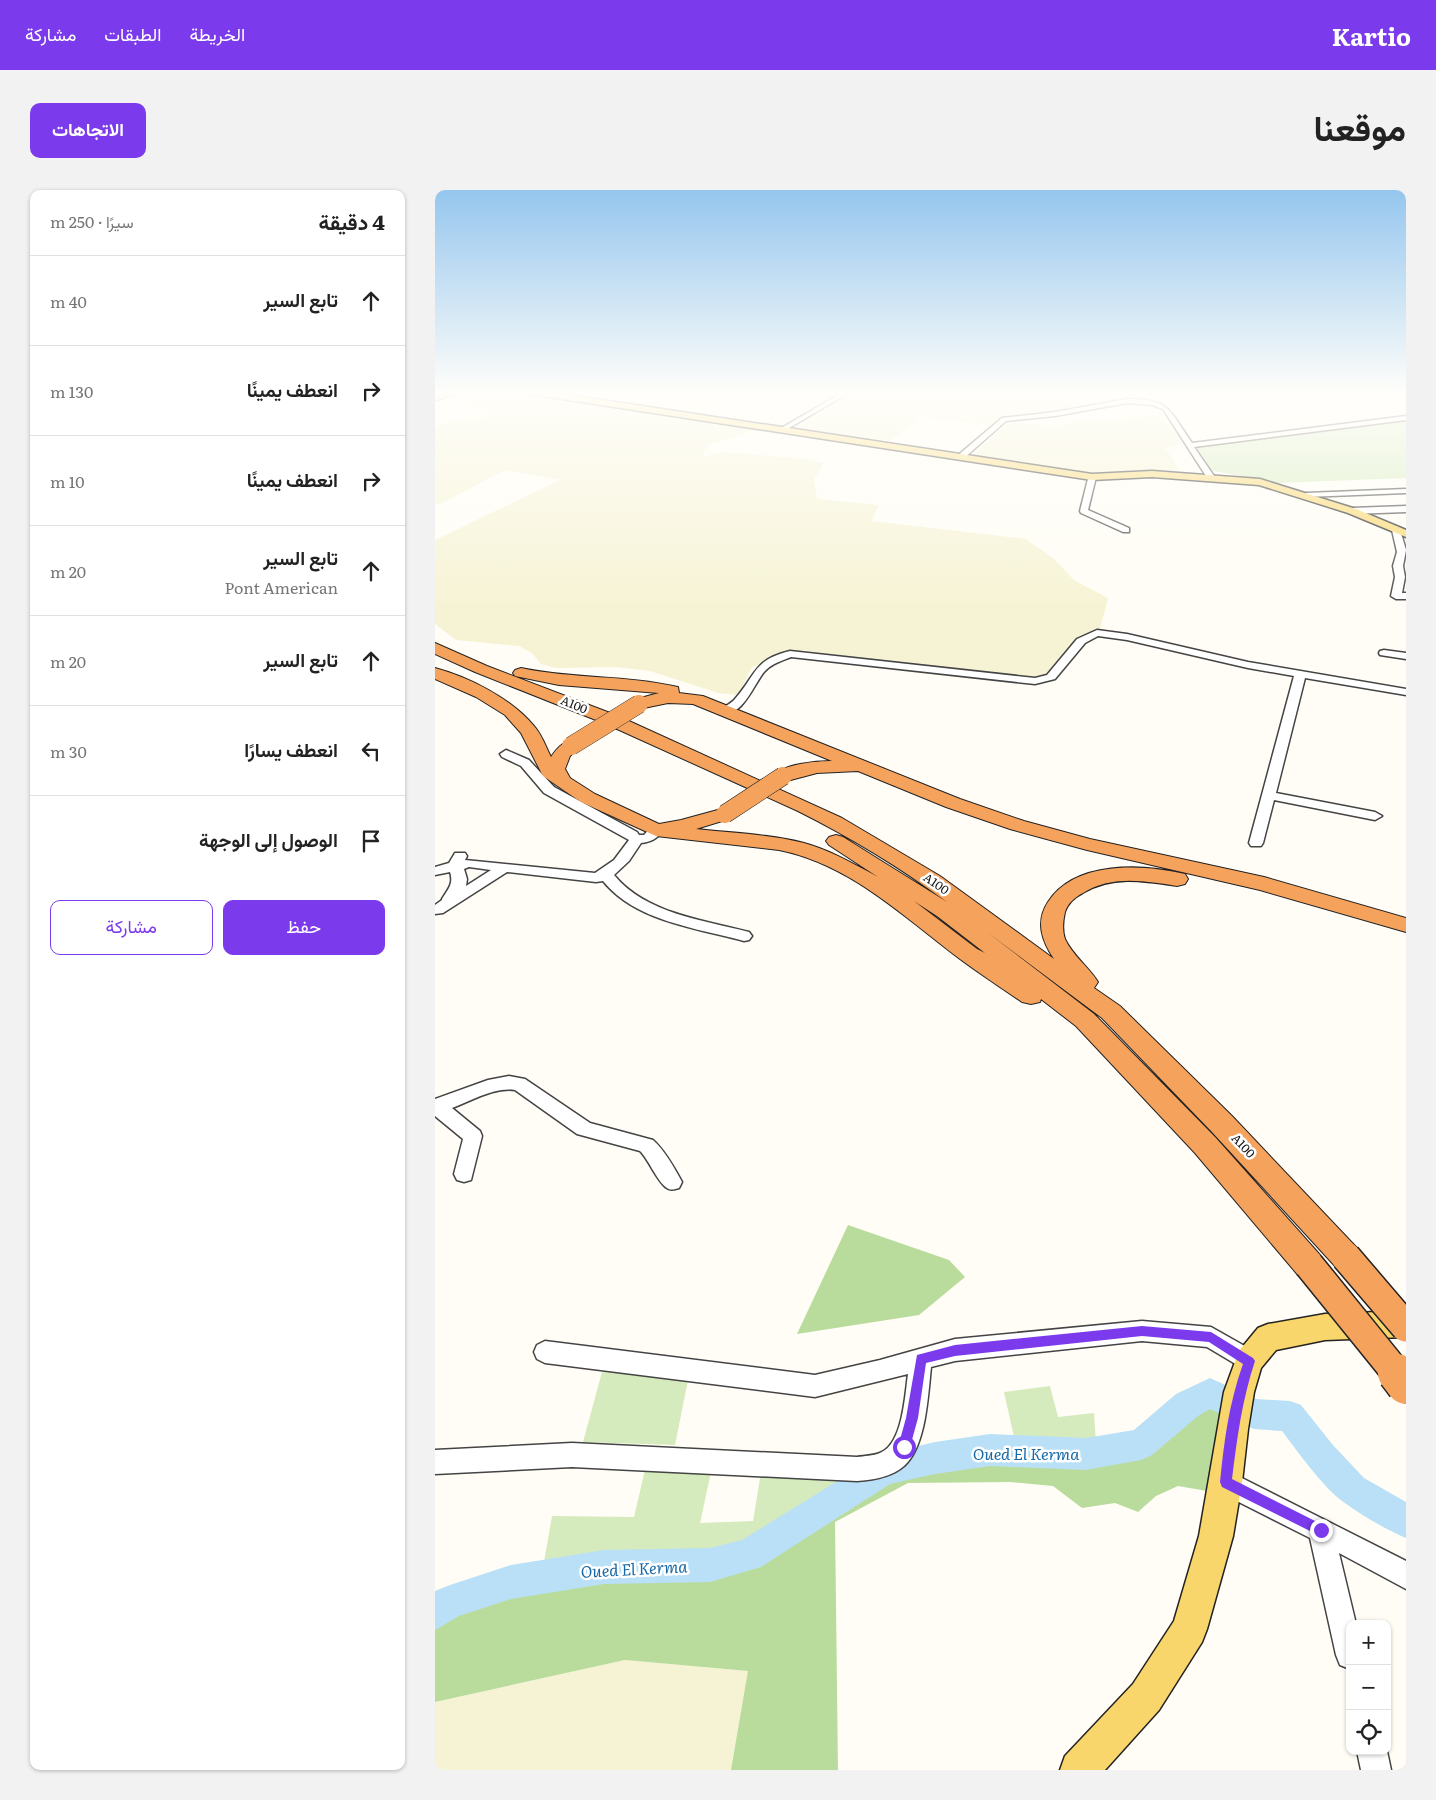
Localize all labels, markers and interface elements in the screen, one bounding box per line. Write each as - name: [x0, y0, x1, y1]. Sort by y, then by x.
- text: Kartio: [1332, 18, 1411, 53]
- text: مشاركة: [25, 20, 76, 47]
- text: الطبقات: [104, 20, 161, 47]
- text: الخريطة: [189, 20, 245, 47]
- text: موقعنا: [1313, 100, 1406, 152]
- button: الاتجاهات: [30, 103, 146, 158]
- text: 4 دقيقة: [319, 205, 385, 236]
- text: سيرًا · 250 m: [50, 209, 134, 233]
- text: تابع السير: [263, 285, 338, 313]
- icon: ahead: [357, 287, 385, 315]
- text: 40 m: [50, 289, 87, 313]
- text: انعطف يمينًا: [247, 375, 338, 403]
- icon: right: [357, 377, 385, 405]
- text: 130 m: [50, 379, 93, 403]
- text: انعطف يمينًا: [247, 465, 338, 493]
- icon: right: [357, 467, 385, 495]
- text: 10 m: [50, 469, 85, 493]
- text: تابع السير: [263, 543, 338, 571]
- icon: ahead: [357, 557, 385, 585]
- text: 20 m: [50, 559, 86, 583]
- text: Pont American: [224, 575, 338, 599]
- text: تابع السير: [263, 645, 338, 673]
- icon: ahead: [357, 647, 385, 675]
- text: 20 m: [50, 649, 86, 673]
- street label: A100: [558, 691, 591, 718]
- text: انعطف يسارًا: [244, 735, 338, 763]
- icon: left: [357, 737, 385, 765]
- text: 30 m: [50, 739, 87, 763]
- text: الوصول إلى الوجهة: [199, 825, 338, 853]
- icon: arrive: [357, 827, 385, 855]
- street label: A100: [920, 868, 953, 898]
- button: مشاركة: [50, 900, 213, 955]
- button: حفظ: [223, 900, 385, 955]
- street label: A100: [1228, 1129, 1260, 1162]
- route start: [893, 1436, 916, 1459]
- water label: Oued El Kerma: [973, 1441, 1080, 1465]
- route end: [1310, 1519, 1333, 1542]
- water label: Oued El Kerma: [580, 1553, 689, 1583]
- map controls: [1346, 1620, 1391, 1755]
- button: +: [1346, 1620, 1391, 1665]
- button: −: [1346, 1665, 1391, 1710]
- button: locate: [1346, 1710, 1391, 1755]

